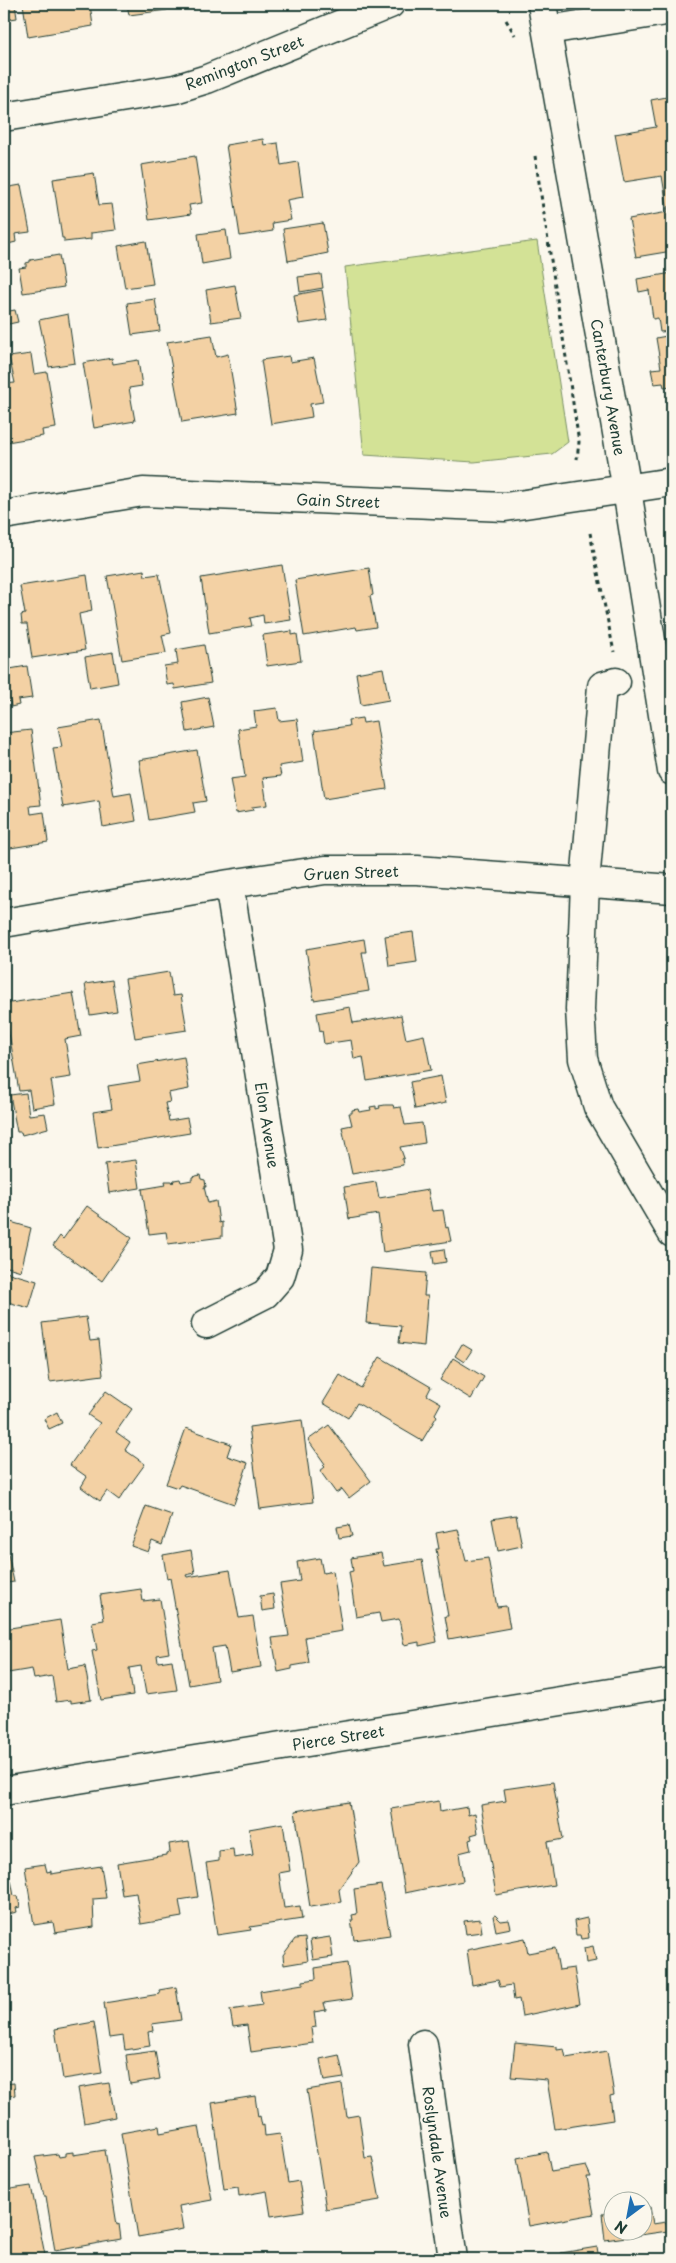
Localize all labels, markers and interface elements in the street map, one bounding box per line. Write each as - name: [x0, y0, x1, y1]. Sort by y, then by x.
- street label: Remington Street: [181, 29, 307, 95]
- street label: Canterbury Avenue: [586, 317, 632, 457]
- street label: Gain Street: [296, 487, 380, 513]
- street label: Gruen Street: [303, 859, 399, 885]
- street label: Elon Avenue: [250, 1080, 286, 1170]
- street label: Pierce Street: [290, 1718, 386, 1756]
- street label: Roslyndale Avenue: [417, 2085, 459, 2219]
- north arrow: [604, 2190, 654, 2240]
- text: N: [611, 2216, 631, 2239]

